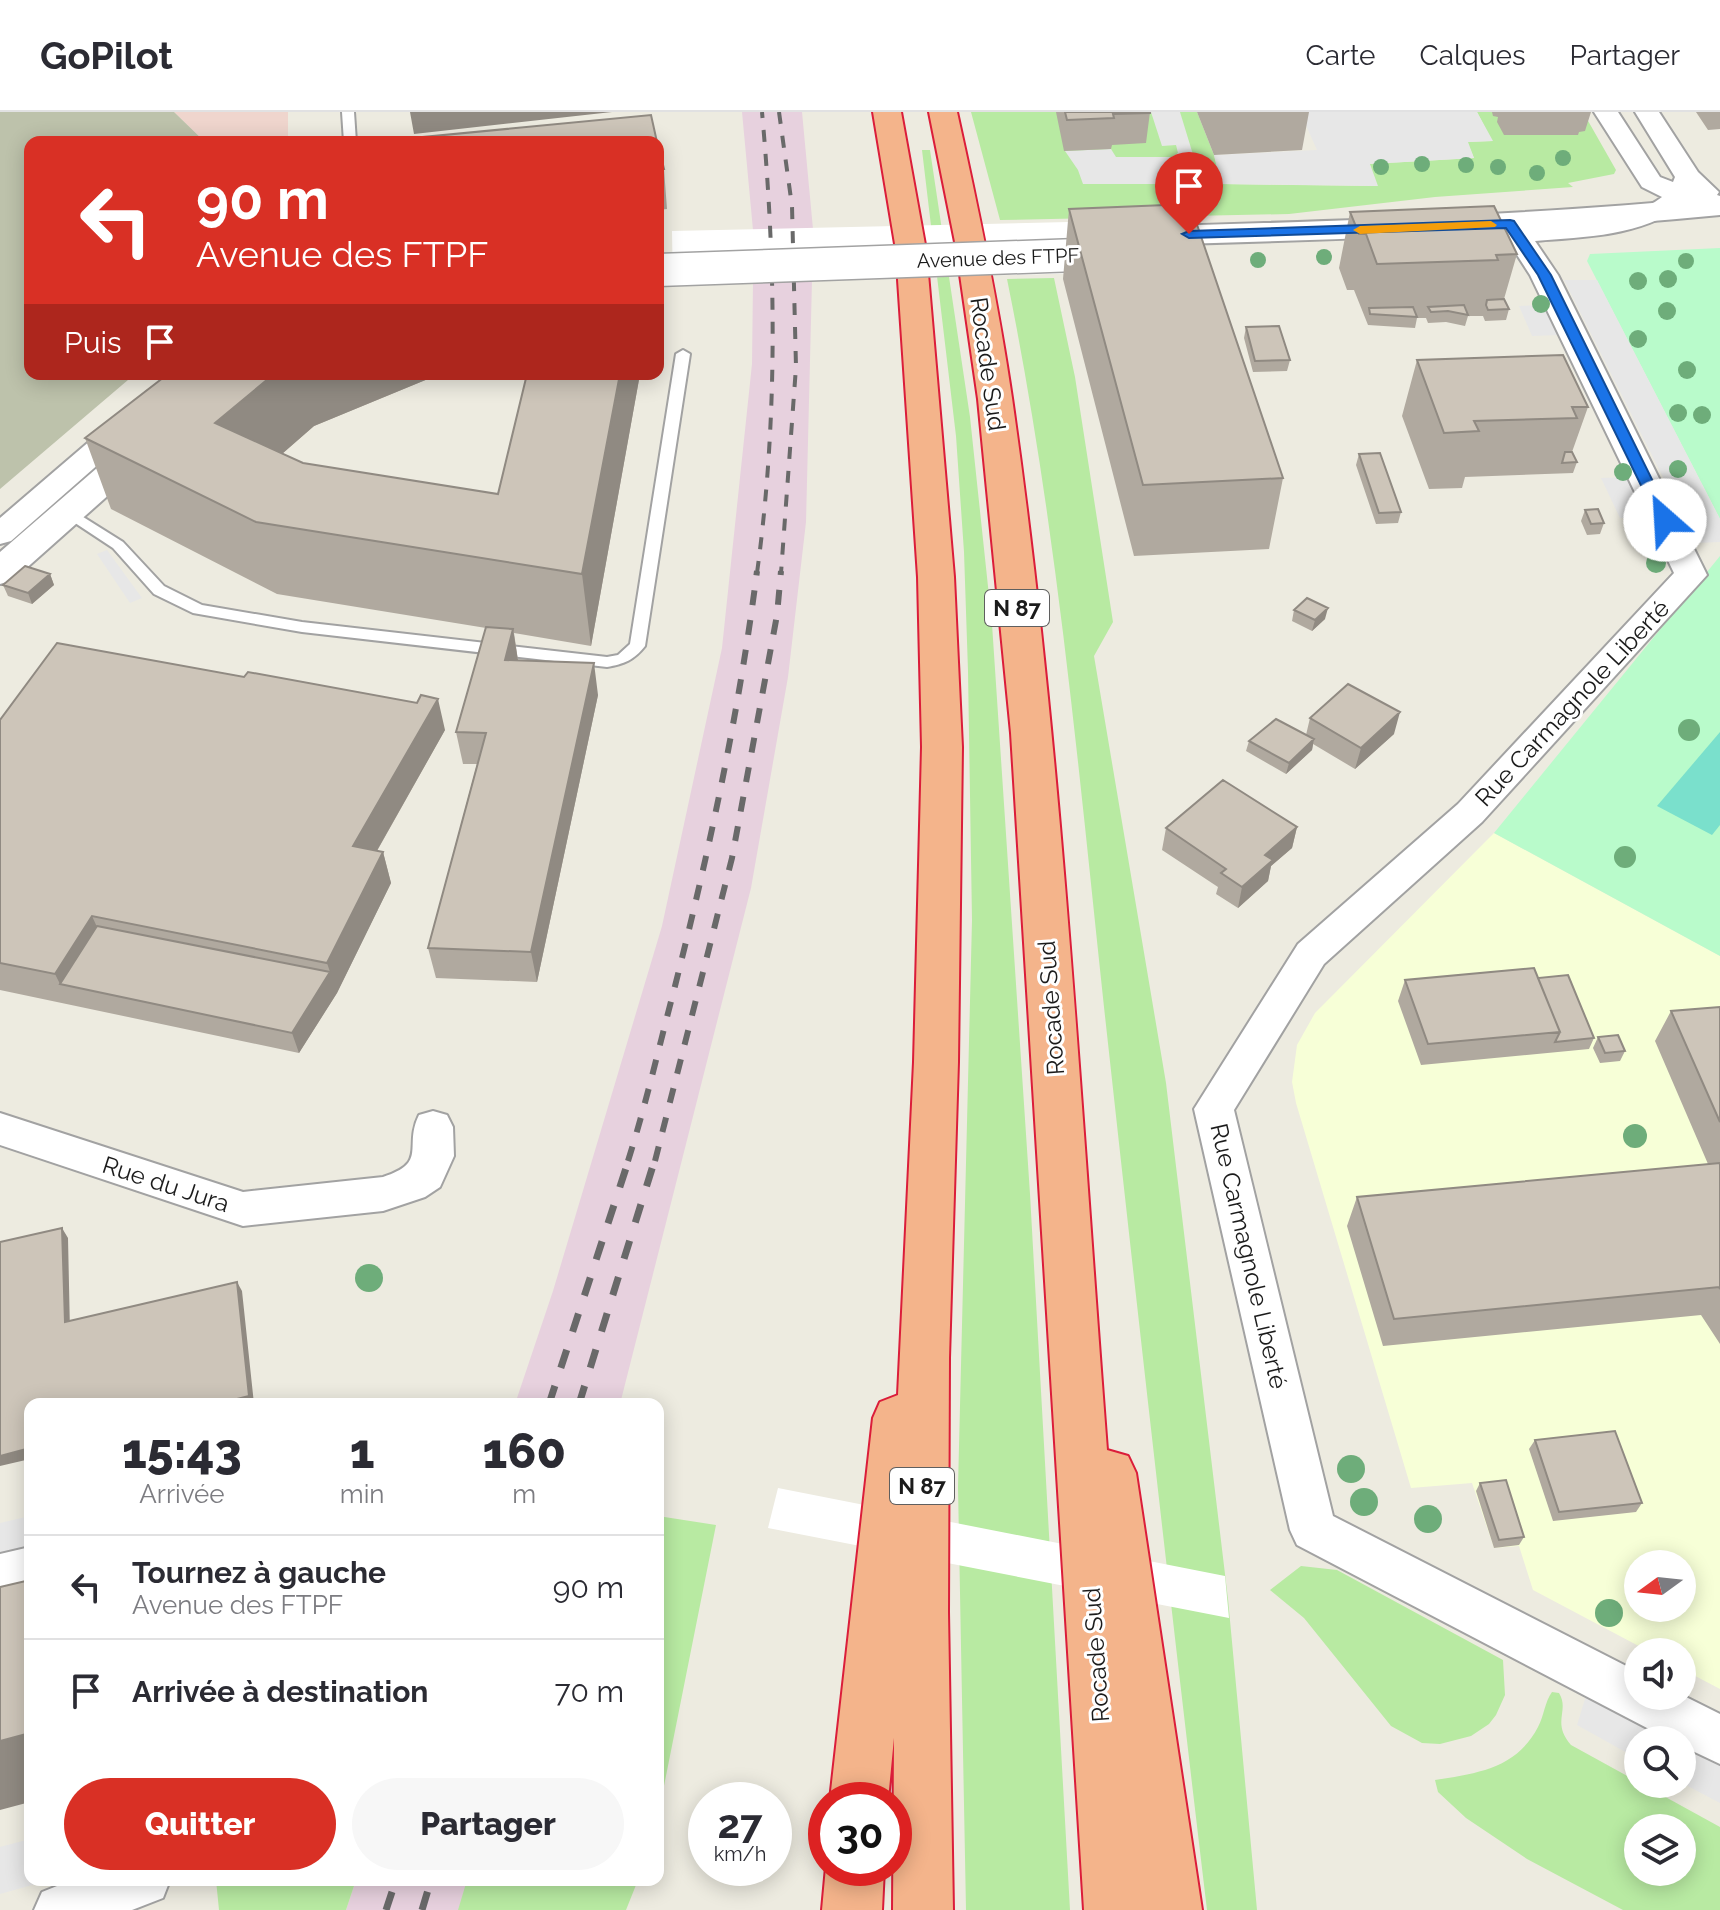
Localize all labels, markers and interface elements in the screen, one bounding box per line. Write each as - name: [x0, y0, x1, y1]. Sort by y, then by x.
- text: GoPilot: [40, 33, 173, 78]
- text: Carte: [1306, 39, 1375, 72]
- text: Calques: [1419, 39, 1525, 72]
- text: Partager: [1569, 39, 1680, 72]
- pin: [1155, 152, 1223, 234]
- icon: arrive: [1167, 164, 1211, 208]
- text: 90 m: [196, 166, 329, 232]
- icon: left: [64, 168, 168, 272]
- text: Avenue des FTPF: [196, 233, 488, 275]
- street label: Avenue des FTPF: [916, 243, 1080, 273]
- street label: Rocade Sud: [964, 295, 1012, 433]
- icon: arrive: [138, 320, 182, 364]
- text: Puis: [64, 325, 122, 360]
- position arrow: [1623, 478, 1707, 562]
- road number: N 87: [985, 590, 1049, 626]
- street label: Rue Carmagnole Liberté: [1469, 594, 1675, 812]
- street label: Rocade Sud: [1032, 940, 1070, 1076]
- street label: Rue Carmagnole Liberté: [1204, 1121, 1294, 1391]
- street label: Rue du Jura: [99, 1150, 233, 1218]
- text: 15:43: [122, 1423, 242, 1479]
- text: 1: [350, 1423, 375, 1479]
- text: 160: [483, 1423, 566, 1479]
- road number: N 87: [890, 1468, 954, 1504]
- text: Arrivée: [139, 1479, 225, 1509]
- text: min: [340, 1479, 385, 1509]
- text: m: [512, 1479, 536, 1509]
- north arrow: [1624, 1550, 1696, 1622]
- map controls: [1624, 1550, 1696, 1886]
- text: Tournez à gauche: [132, 1555, 386, 1590]
- icon: left: [64, 1565, 108, 1609]
- text: 90 m: [553, 1570, 624, 1605]
- street label: Rocade Sud: [1077, 1587, 1115, 1723]
- text: Avenue des FTPF: [132, 1590, 343, 1620]
- button: sound: [1624, 1638, 1696, 1710]
- icon: arrive: [64, 1669, 108, 1713]
- text: Arrivée à destination: [132, 1674, 428, 1709]
- text: 70 m: [554, 1674, 624, 1709]
- button: search: [1624, 1726, 1696, 1798]
- button: Quitter: [64, 1778, 336, 1870]
- button: Partager: [352, 1778, 624, 1870]
- speed limit sign: 30: [808, 1782, 912, 1886]
- text: 27: [717, 1800, 762, 1847]
- button: layers: [1624, 1814, 1696, 1886]
- text: km/h: [714, 1842, 766, 1866]

